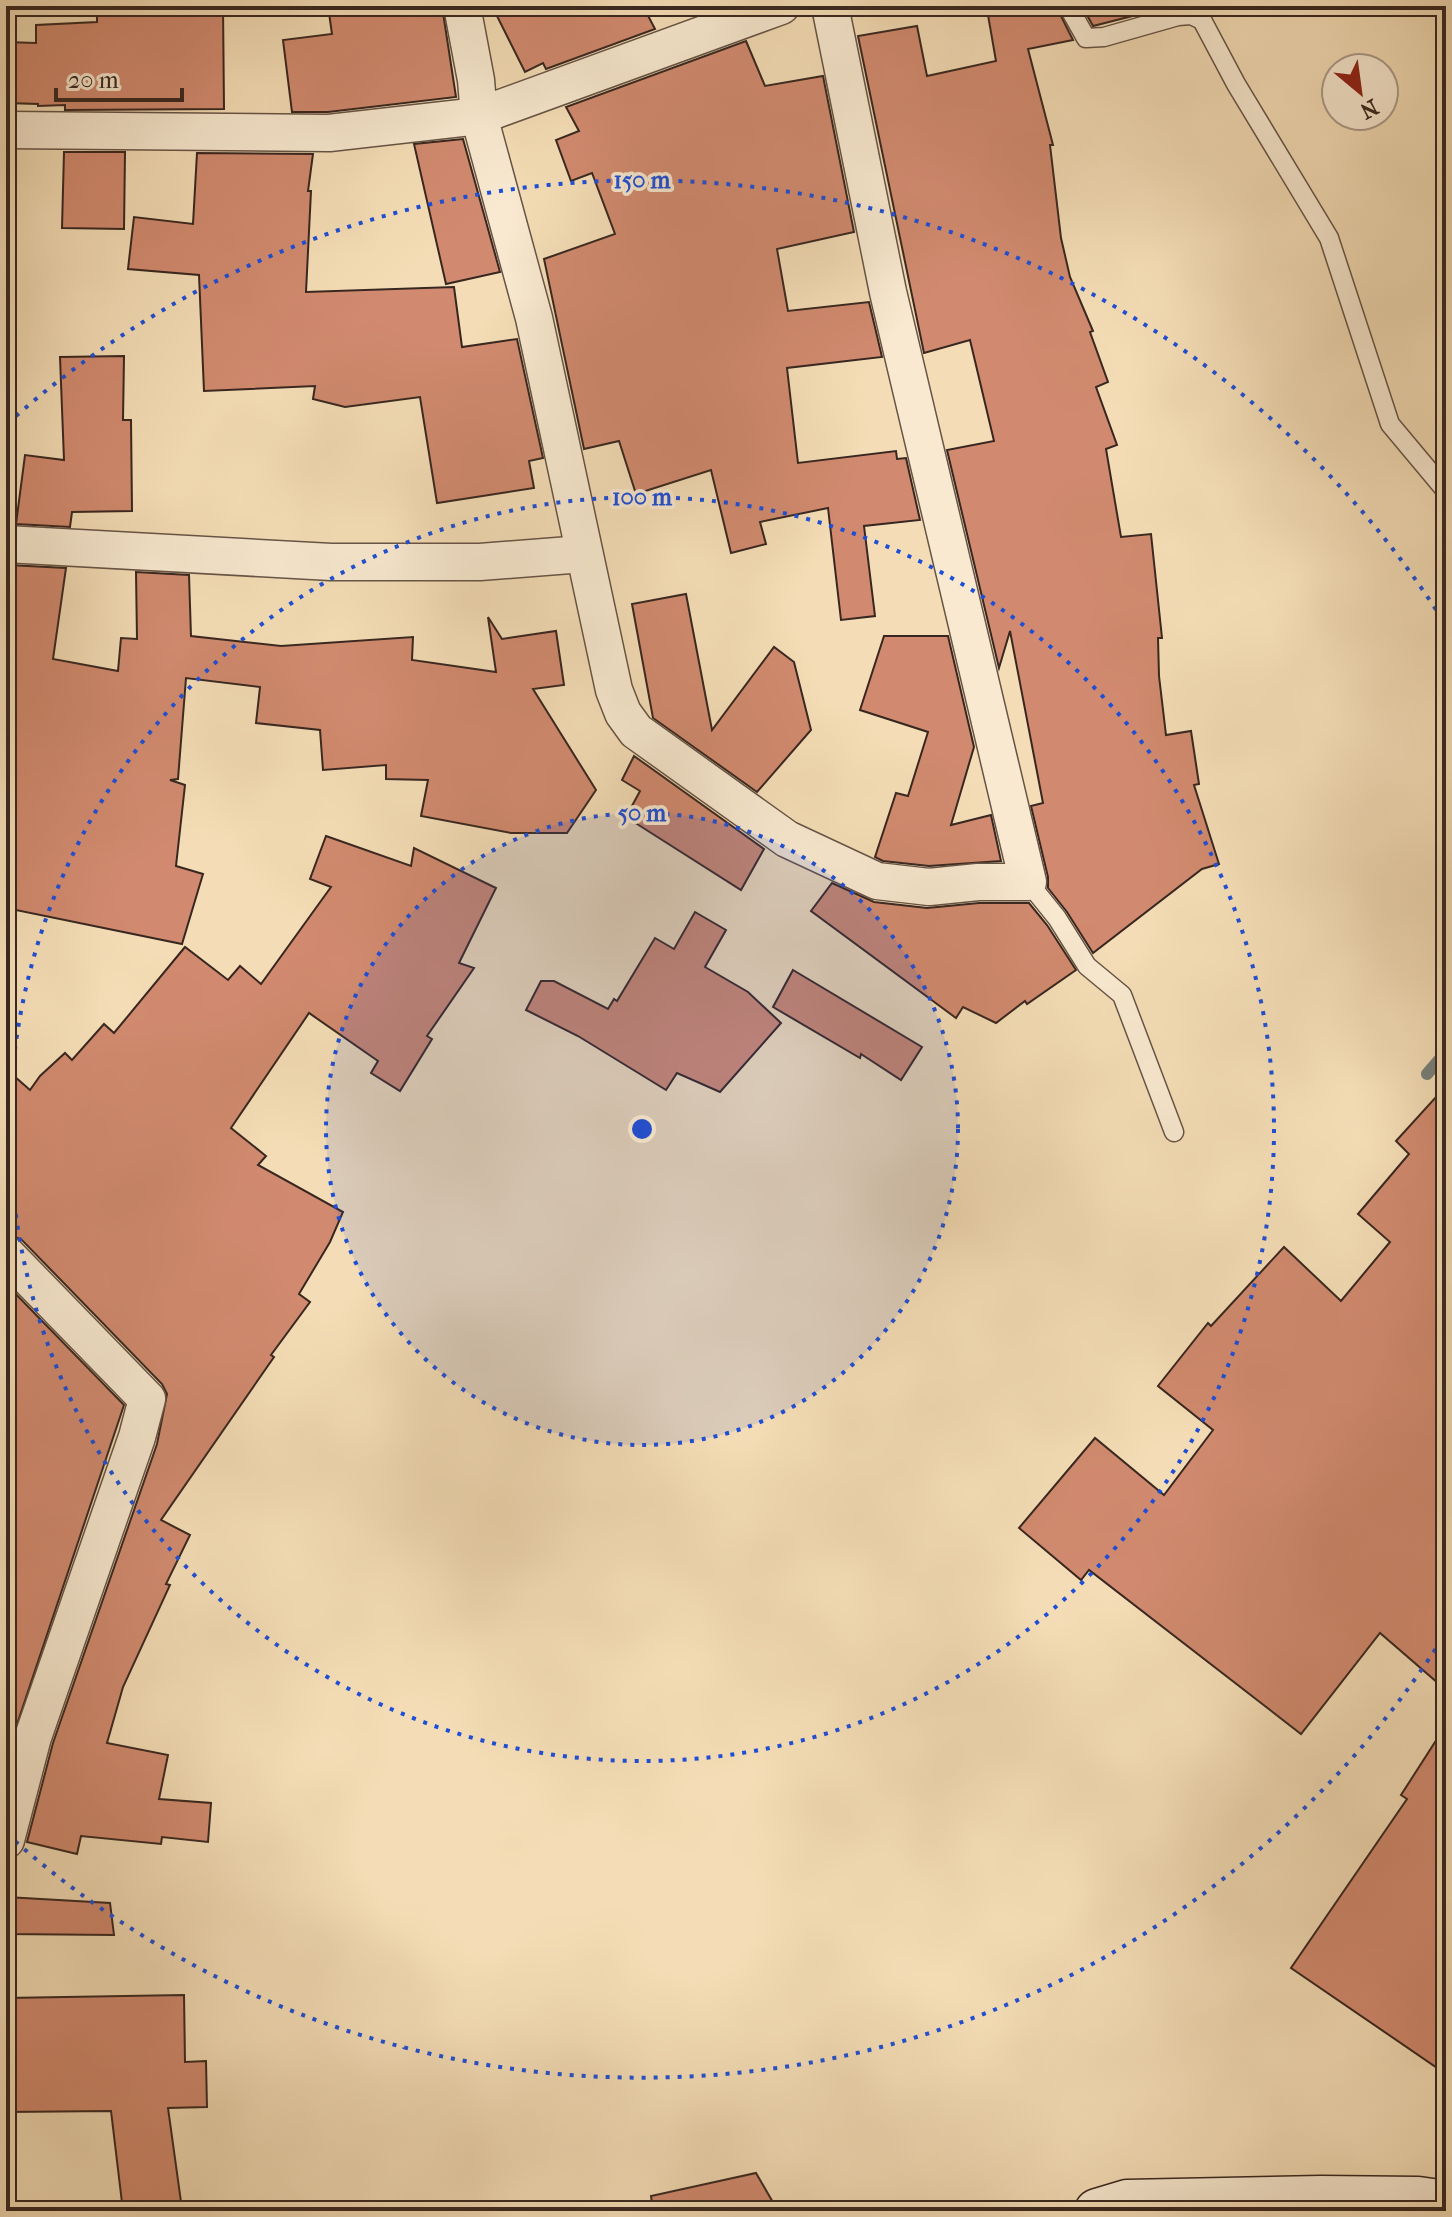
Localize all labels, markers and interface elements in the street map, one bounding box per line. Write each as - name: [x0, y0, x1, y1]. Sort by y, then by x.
- scale bar: [56, 52, 182, 102]
- north arrow: [1320, 52, 1400, 132]
- text: 20 m: [68, 66, 119, 94]
- text: N: [1355, 93, 1383, 124]
- text: 150 m: [613, 166, 672, 194]
- text: 100 m: [612, 483, 673, 511]
- text: 50 m: [618, 799, 667, 827]
- centre of rings: [628, 1115, 656, 1143]

